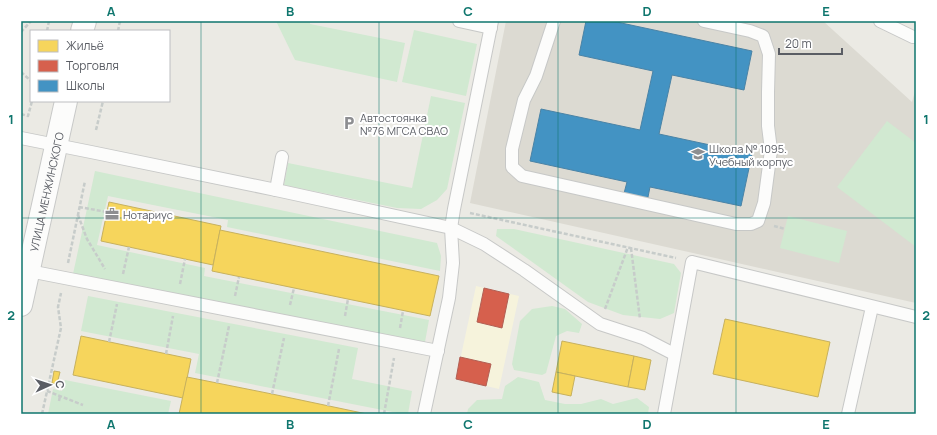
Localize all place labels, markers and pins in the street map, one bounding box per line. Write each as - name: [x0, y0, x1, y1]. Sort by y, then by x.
- place label: Автостоянка №76 МГСА СВАО: [360, 110, 448, 138]
- parking icon: Автостоянка №76 МГСА СВАО: [341, 115, 357, 131]
- place label: Школа № 1095. Учебный корпус: [709, 141, 793, 169]
- school or university icon: Школа № 1095. Учебный корпус: [690, 146, 706, 162]
- office icon: Нотариус: [104, 206, 120, 222]
- place label: Нотариус: [123, 207, 173, 222]

